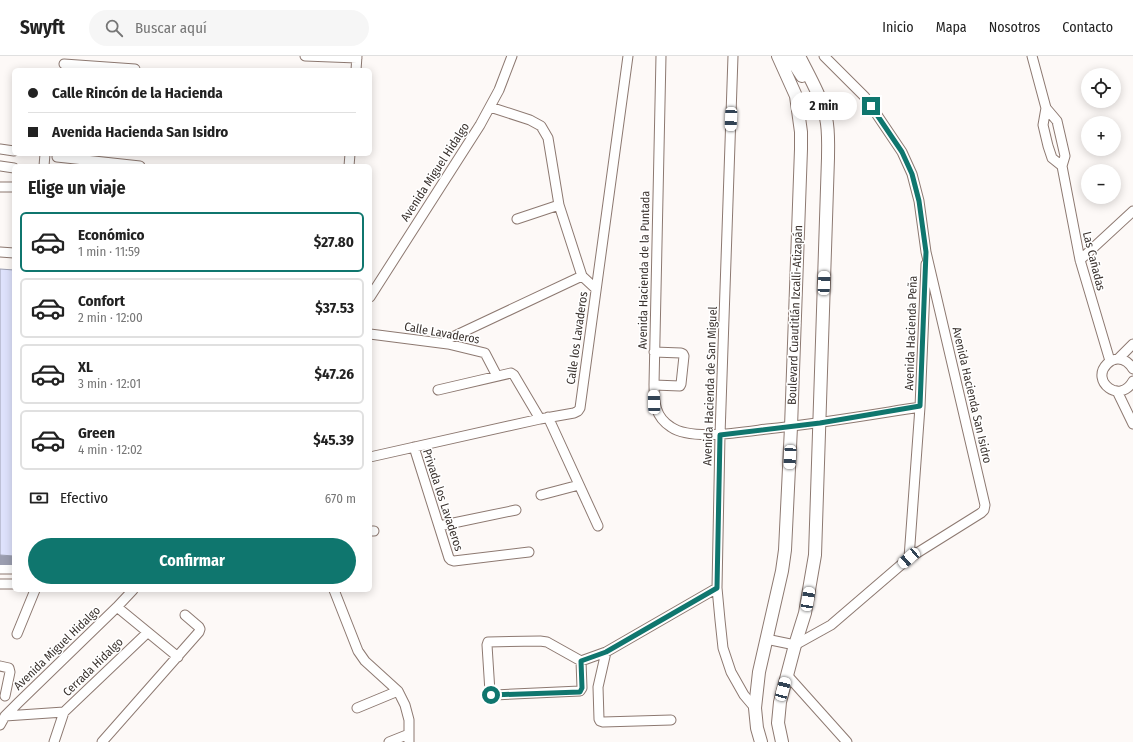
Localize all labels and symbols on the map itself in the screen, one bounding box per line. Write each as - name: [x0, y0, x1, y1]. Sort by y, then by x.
- callout: 2 min: [791, 92, 857, 120]
- route end: [862, 97, 880, 115]
- car: [725, 107, 737, 131]
- street label: Avenida Miguel Hidalgo: [398, 120, 472, 224]
- street label: Avenida Hacienda de la Puntada: [636, 191, 652, 349]
- street label: Boulevard Cuautitlán Izcalli-Atizapán: [785, 225, 805, 405]
- street label: Las Cañadas: [1080, 230, 1108, 292]
- car: [818, 271, 830, 295]
- street label: Avenida Hacienda Peña: [902, 275, 920, 391]
- street label: Calle los Lavaderos: [564, 291, 590, 385]
- street label: Avenida Hacienda de San Miguel: [700, 306, 720, 466]
- street label: Calle Lavaderos: [403, 319, 481, 347]
- street label: Avenida Hacienda San Isidro: [949, 325, 995, 465]
- car: [648, 390, 660, 414]
- car: [783, 445, 797, 469]
- street label: Privada los Lavaderos: [420, 447, 466, 553]
- car: [896, 546, 922, 570]
- car: [800, 586, 816, 612]
- street label: Avenida Miguel Hidalgo: [11, 603, 103, 693]
- street label: Cerrada Hidalgo: [60, 635, 126, 699]
- car: [774, 676, 792, 702]
- route start: [482, 686, 500, 704]

